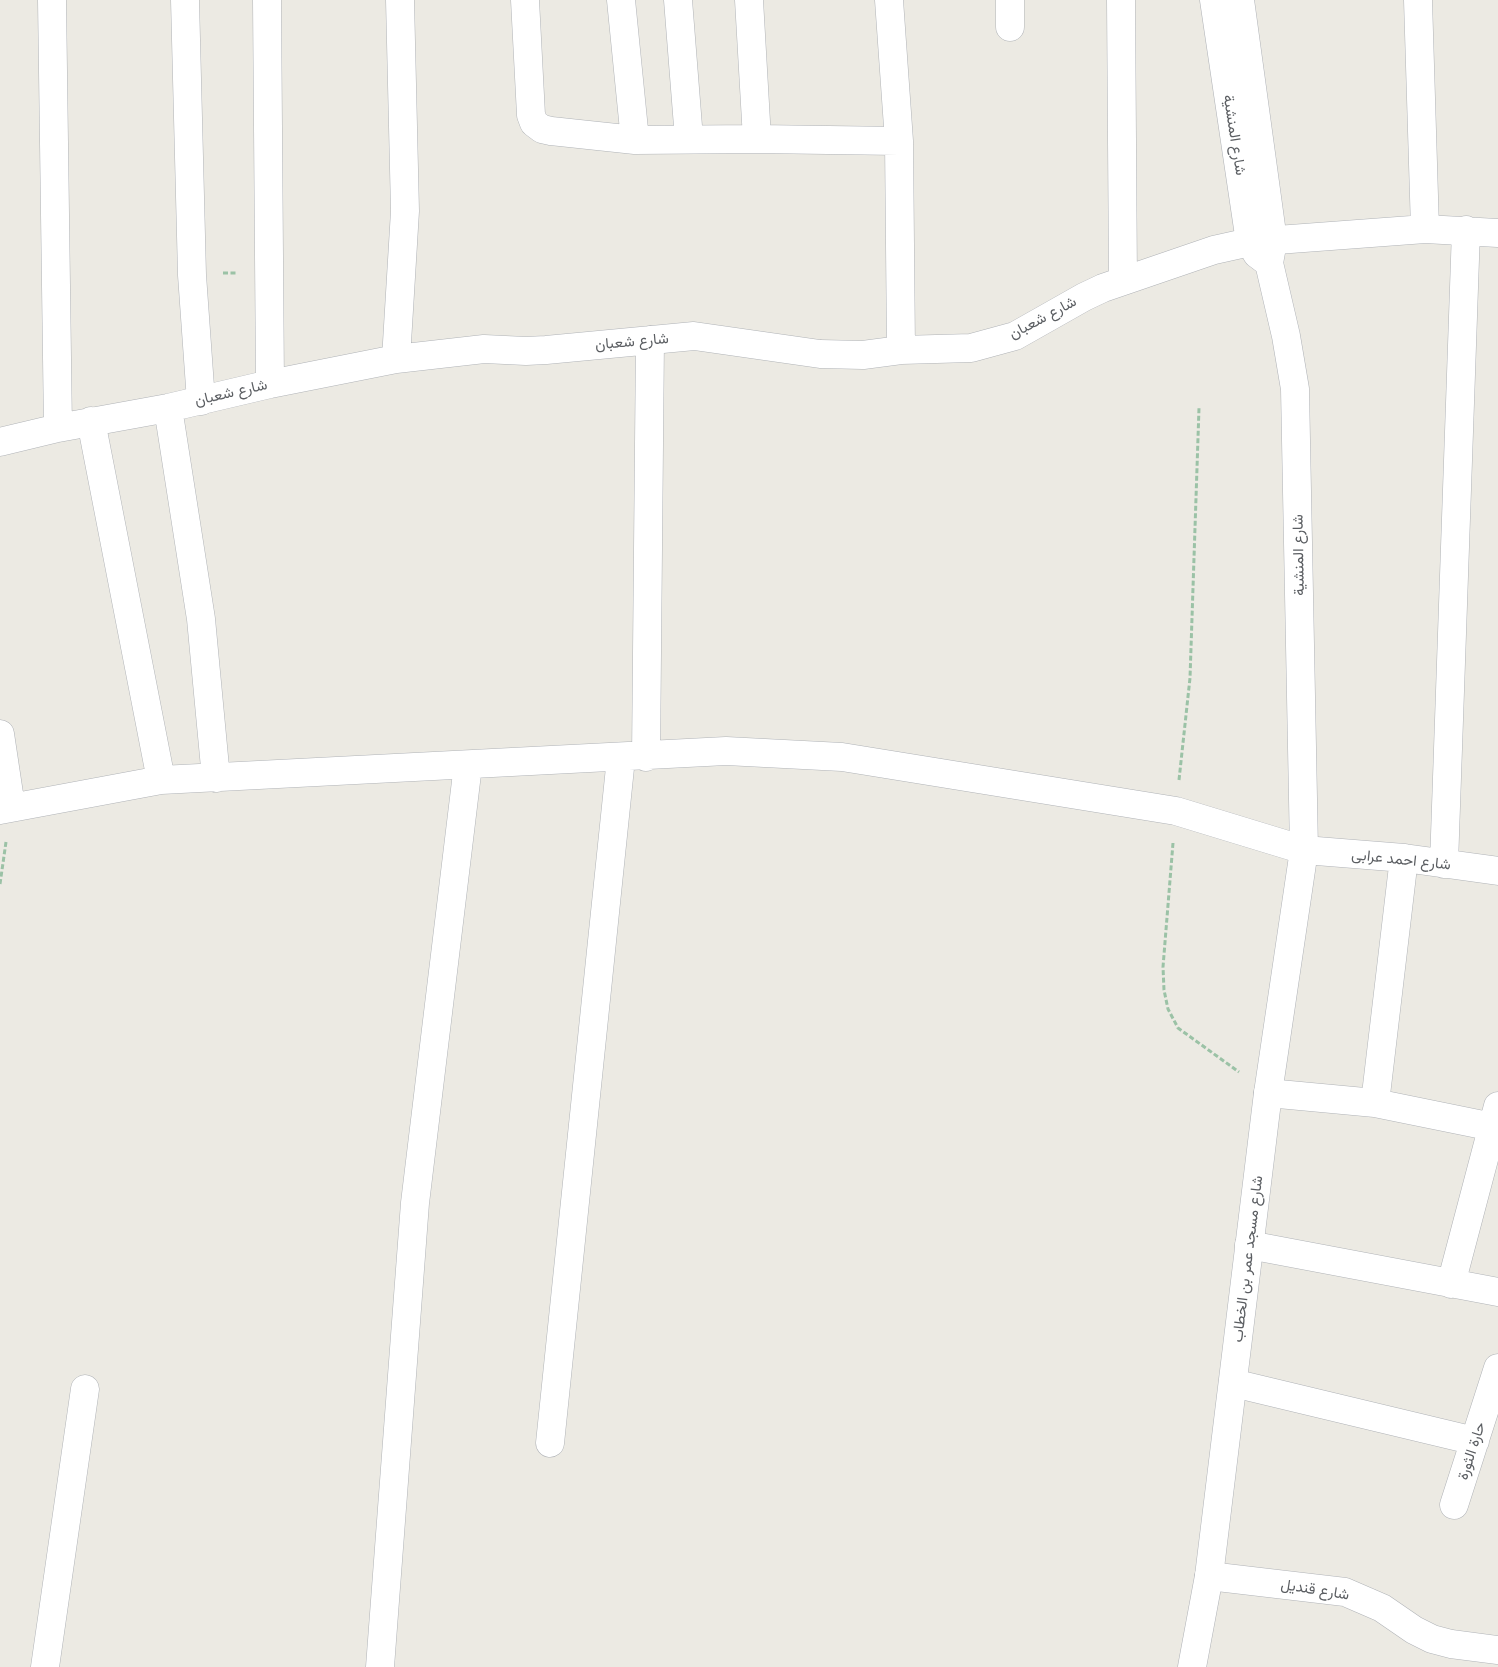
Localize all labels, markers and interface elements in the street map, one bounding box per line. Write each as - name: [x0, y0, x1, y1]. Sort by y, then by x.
- street label: شارع المنشية: [1219, 93, 1249, 177]
- street label: شارع شعبان: [1006, 293, 1080, 343]
- street label: شارع شعبان: [594, 330, 670, 354]
- street label: شارع شعبان: [193, 376, 269, 410]
- street label: شارع المنشية: [1289, 514, 1309, 596]
- street label: شارع احمد عرابى: [1350, 846, 1452, 874]
- street label: شارع مسجد عمر بن الخطاب: [1229, 1175, 1267, 1343]
- street label: حارة الثورة: [1454, 1420, 1490, 1482]
- street label: شارع قنديل: [1279, 1576, 1351, 1604]

